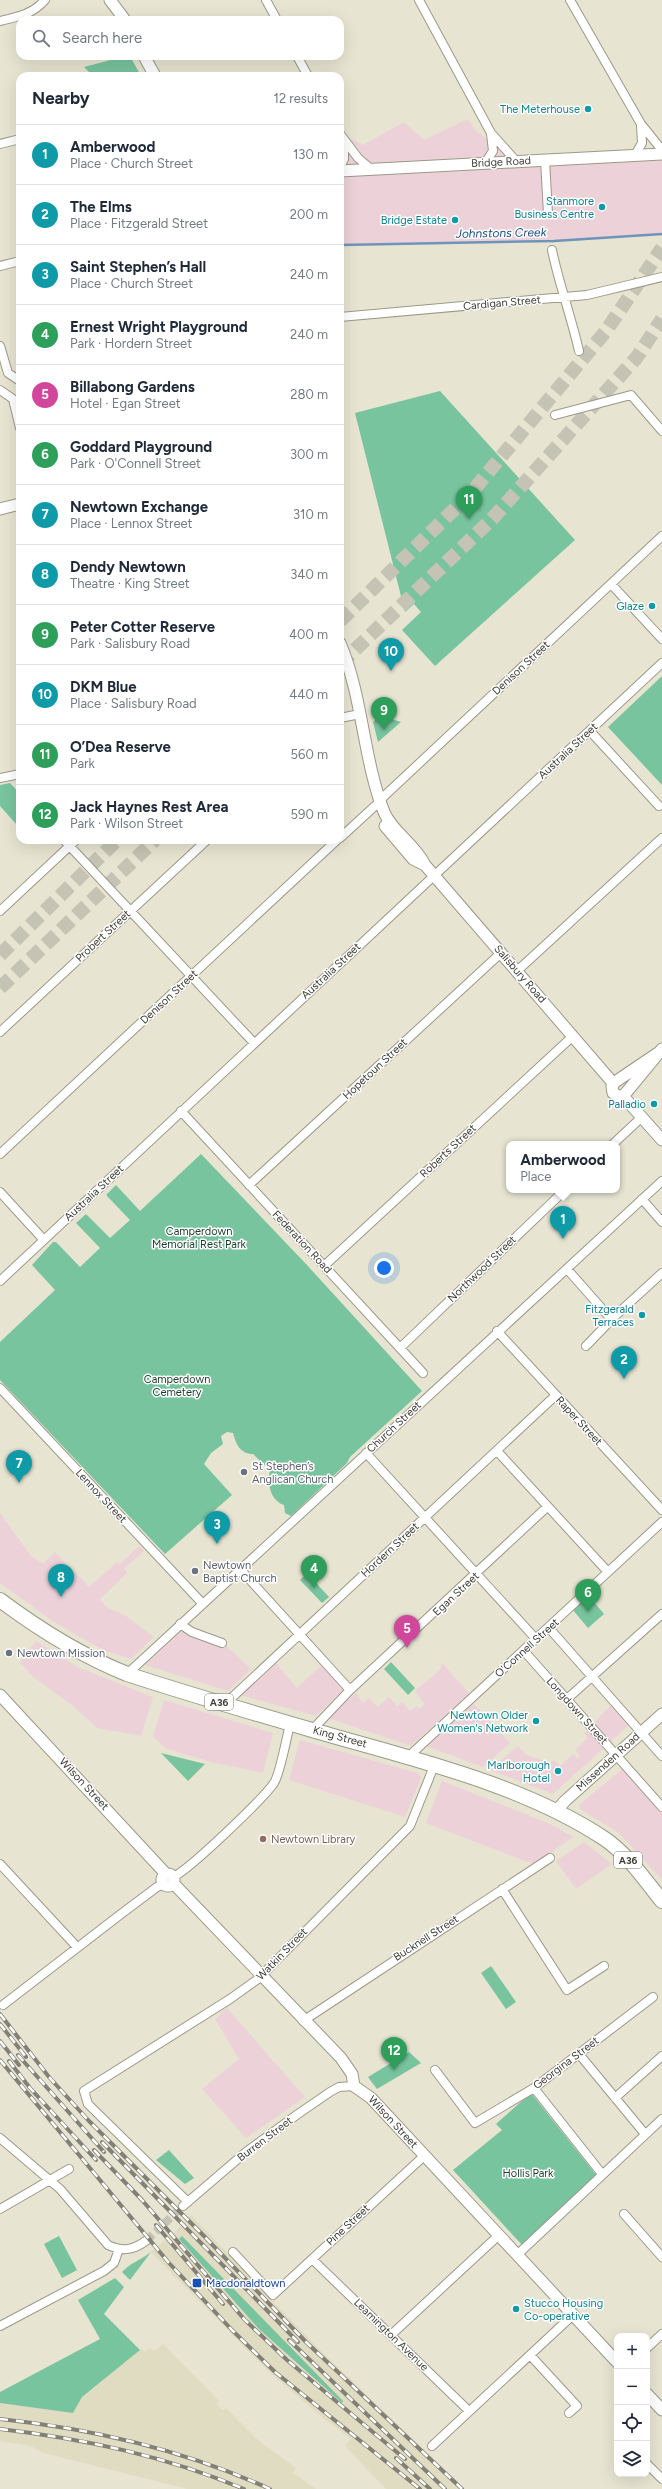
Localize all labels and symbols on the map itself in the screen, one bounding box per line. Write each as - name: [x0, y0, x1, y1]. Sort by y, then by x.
- place label: The Meterhouse: [500, 103, 580, 116]
- marker: The Meterhouse: [583, 104, 593, 114]
- street label: Bridge Road: [471, 154, 531, 170]
- place label: Stanmore Business Centre: [514, 195, 594, 221]
- marker: Stanmore Business Centre: [597, 202, 607, 212]
- place label: Bridge Estate: [381, 214, 447, 227]
- marker: Bridge Estate: [450, 215, 460, 225]
- water label: Johnstons Creek: [455, 225, 548, 241]
- street label: Cardigan Street: [463, 293, 541, 313]
- pin: 11: [456, 486, 482, 519]
- place label: Glaze: [616, 600, 644, 613]
- marker: Glaze: [647, 601, 657, 611]
- pin: 10: [378, 638, 404, 671]
- street label: Denison Street: [490, 638, 552, 698]
- pin: 9: [371, 697, 397, 730]
- street label: Australia Street: [536, 720, 600, 782]
- street label: Probert Street: [73, 907, 133, 965]
- street label: Australia Street: [299, 940, 363, 1002]
- street label: Salisbury Road: [491, 942, 549, 1006]
- street label: Denison Street: [138, 967, 200, 1027]
- street label: Hopetoun Street: [340, 1036, 410, 1102]
- place label: Palladio: [608, 1098, 646, 1111]
- marker: Palladio: [649, 1099, 659, 1109]
- street label: Roberts Street: [417, 1122, 479, 1180]
- street label: Australia Street: [62, 1162, 126, 1224]
- pin: 1: [550, 1206, 576, 1239]
- street label: Federation Road: [270, 1208, 334, 1276]
- park label: Camperdown Memorial Rest Park: [152, 1225, 247, 1251]
- street label: Northwood Street: [445, 1233, 519, 1305]
- your location: [374, 1258, 394, 1278]
- place label: Fitzgerald Terraces: [585, 1303, 634, 1329]
- marker: Fitzgerald Terraces: [637, 1310, 647, 1320]
- pin: 2: [611, 1346, 637, 1379]
- park label: Camperdown Cemetery: [144, 1373, 210, 1399]
- street label: Raper Street: [553, 1394, 605, 1448]
- street label: Church Street: [364, 1399, 424, 1455]
- pin: 7: [6, 1450, 32, 1483]
- place label: St Stephen’s Anglican Church: [252, 1460, 333, 1486]
- street label: Lennox Street: [73, 1466, 129, 1526]
- marker: St Stephen’s Anglican Church: [239, 1467, 249, 1477]
- pin: 3: [204, 1511, 230, 1544]
- street label: Hordern Street: [358, 1520, 422, 1580]
- pin: 4: [301, 1555, 327, 1588]
- place label: Newtown Baptist Church: [203, 1559, 277, 1585]
- pin: 8: [48, 1564, 74, 1597]
- marker: Newtown Baptist Church: [190, 1566, 200, 1576]
- street label: Egan Street: [430, 1569, 482, 1619]
- pin: 6: [575, 1579, 601, 1612]
- pin: 5: [394, 1615, 420, 1648]
- street label: O'Connell Street: [492, 1616, 562, 1680]
- place label: Newtown Mission: [17, 1647, 105, 1660]
- marker: Newtown Mission: [4, 1648, 14, 1658]
- street label: Longdown Street: [544, 1675, 610, 1747]
- road number: A36: [205, 1694, 233, 1710]
- place label: Newtown Older Women's Network: [437, 1709, 529, 1735]
- marker: Newtown Older Women's Network: [531, 1716, 541, 1726]
- street label: King Street: [312, 1724, 368, 1750]
- street label: Missenden Road: [574, 1730, 642, 1794]
- street label: Wilson Street: [57, 1755, 111, 1813]
- place label: Marlborough Hotel: [487, 1759, 550, 1785]
- marker: Marlborough Hotel: [553, 1766, 563, 1776]
- place label: Newtown Library: [271, 1833, 356, 1846]
- marker: Newtown Library: [258, 1834, 268, 1844]
- road number: A36: [614, 1852, 642, 1868]
- street label: Bucknell Street: [391, 1912, 461, 1964]
- street label: Watkin Street: [254, 1925, 310, 1983]
- street label: Georgina Street: [531, 2034, 601, 2092]
- pin: 12: [381, 2037, 407, 2070]
- street label: Wilson Street: [366, 2093, 420, 2151]
- street label: Burren Street: [235, 2114, 295, 2164]
- park label: Hollis Park: [503, 2167, 554, 2180]
- street label: Pine Street: [324, 2202, 372, 2248]
- marker: Macdonaldtown: [191, 2277, 203, 2289]
- place label: Macdonaldtown: [206, 2277, 285, 2290]
- street label: Leamington Avenue: [351, 2296, 431, 2374]
- place label: Stucco Housing Co-operative: [524, 2297, 603, 2323]
- marker: Stucco Housing Co-operative: [511, 2304, 521, 2314]

